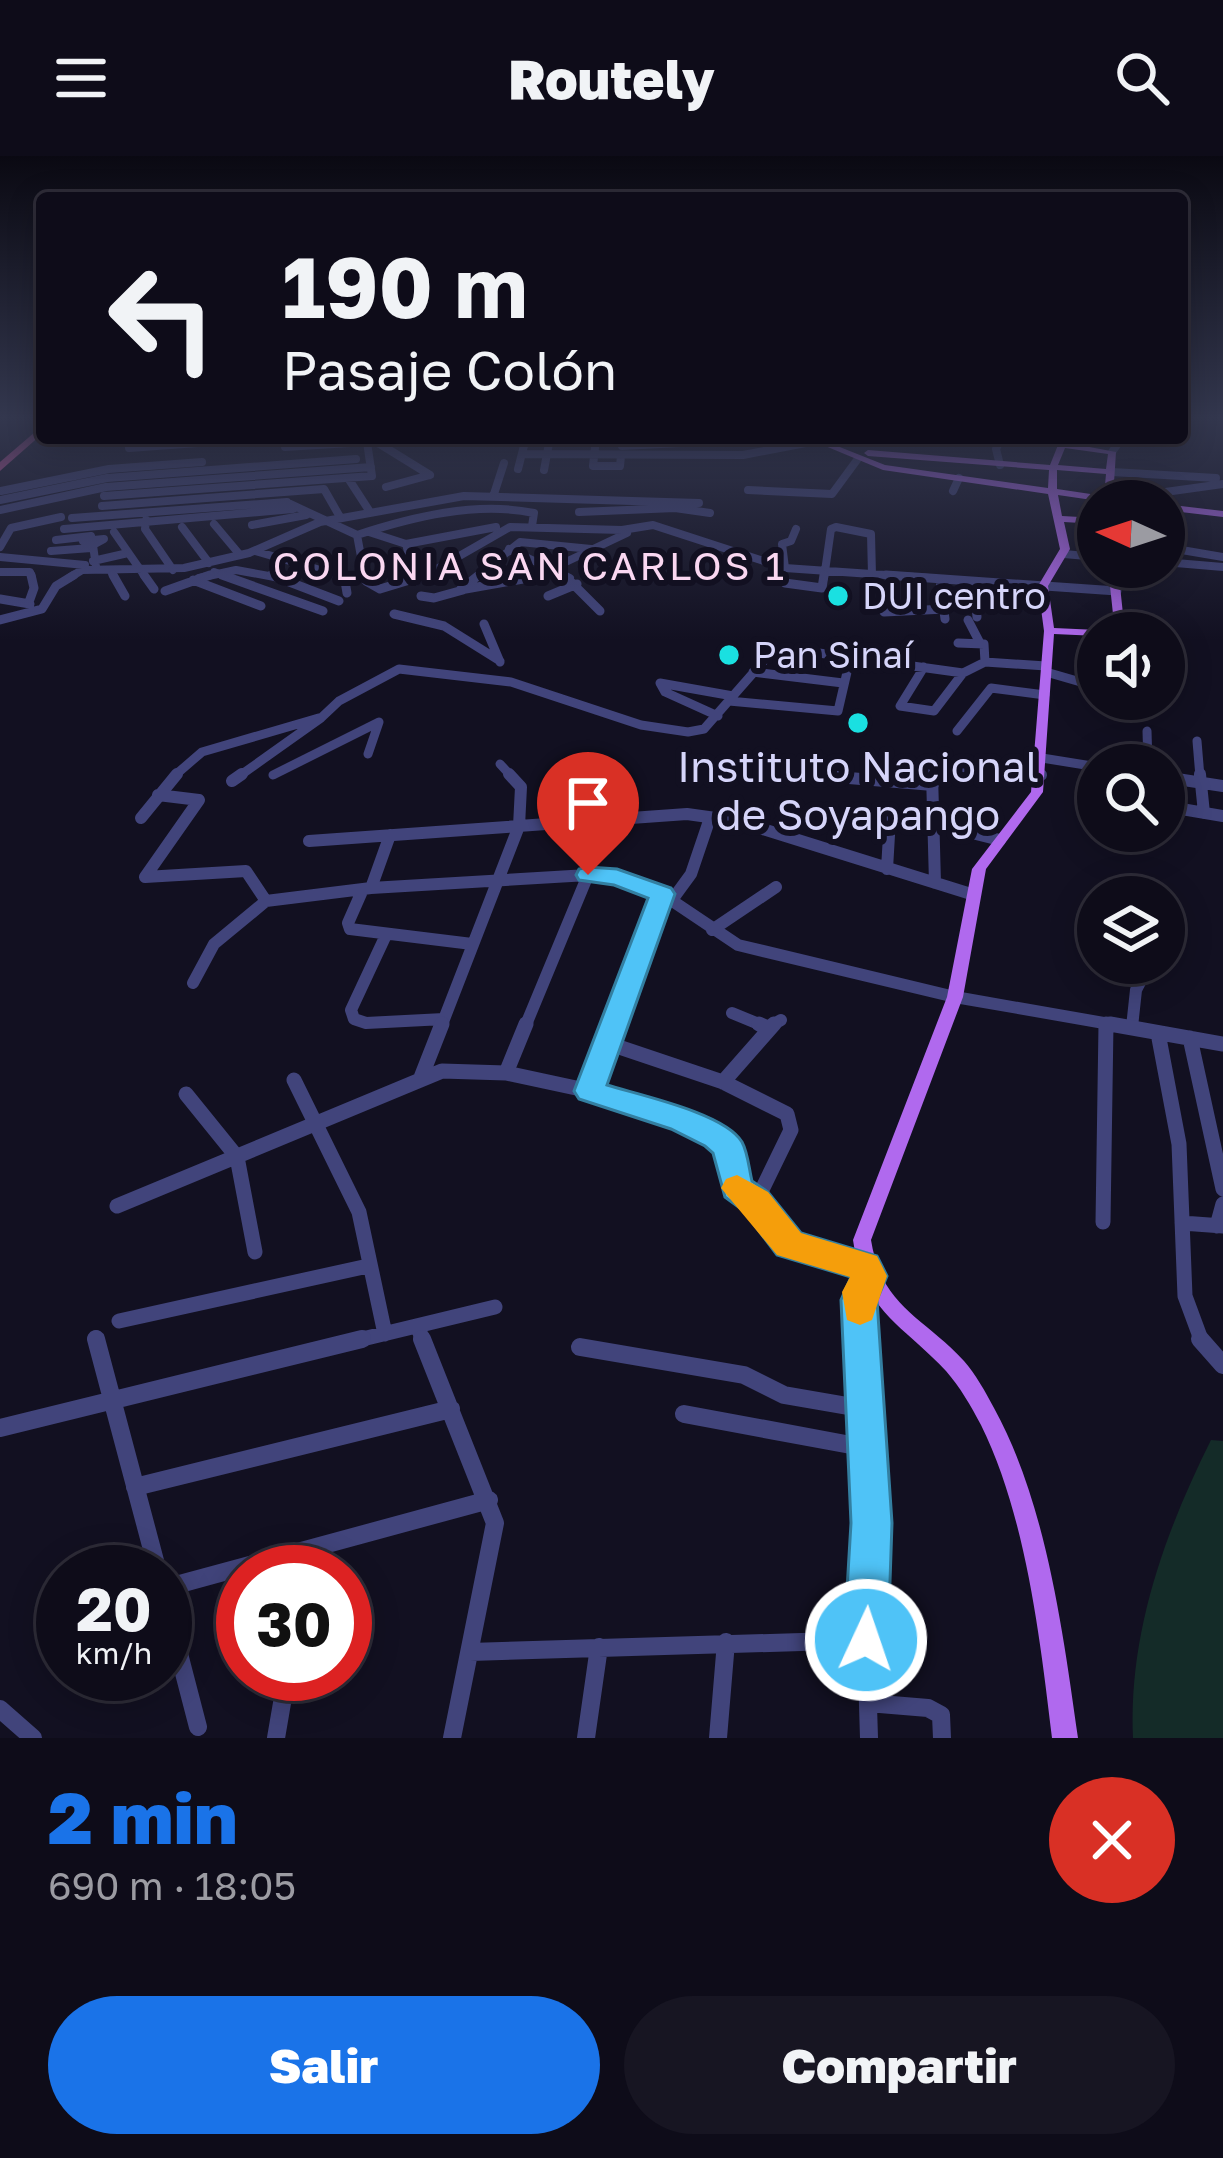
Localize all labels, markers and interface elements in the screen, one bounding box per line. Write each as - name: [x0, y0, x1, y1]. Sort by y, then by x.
- icon: menu: [48, 45, 114, 111]
- icon: search: [1109, 45, 1175, 111]
- text: Routely: [508, 46, 715, 111]
- text: 190 m: [282, 236, 528, 336]
- icon: left: [84, 240, 240, 396]
- text: Pasaje Colón: [282, 337, 617, 402]
- north arrow: [1077, 480, 1185, 588]
- map controls: [1077, 480, 1185, 984]
- district label: COLONIA SAN CARLOS 1: [273, 542, 787, 589]
- place label: DUI centro: [862, 574, 1046, 617]
- marker: DUI centro: [825, 583, 851, 609]
- button: sound: [1077, 612, 1185, 720]
- place label: Pan Sinaí: [753, 633, 915, 676]
- marker: Pan Sinaí: [716, 642, 742, 668]
- marker: Instituto Nacional de Soyapango: [845, 710, 871, 736]
- place label: Instituto Nacional de Soyapango: [677, 741, 1039, 839]
- button: search: [1077, 744, 1185, 852]
- pin: [537, 752, 639, 875]
- icon: arrive: [555, 770, 621, 836]
- button: layers: [1077, 876, 1185, 984]
- speed limit sign: 30: [216, 1545, 372, 1701]
- text: 20: [76, 1572, 152, 1644]
- position arrow: [803, 1577, 929, 1703]
- text: km/h: [76, 1635, 152, 1671]
- text: 2 min: [48, 1773, 238, 1860]
- button: close: [1049, 1777, 1175, 1903]
- text: 690 m · 18:05: [48, 1862, 296, 1909]
- button: Salir: [48, 1996, 600, 2134]
- button: Compartir: [624, 1996, 1175, 2134]

